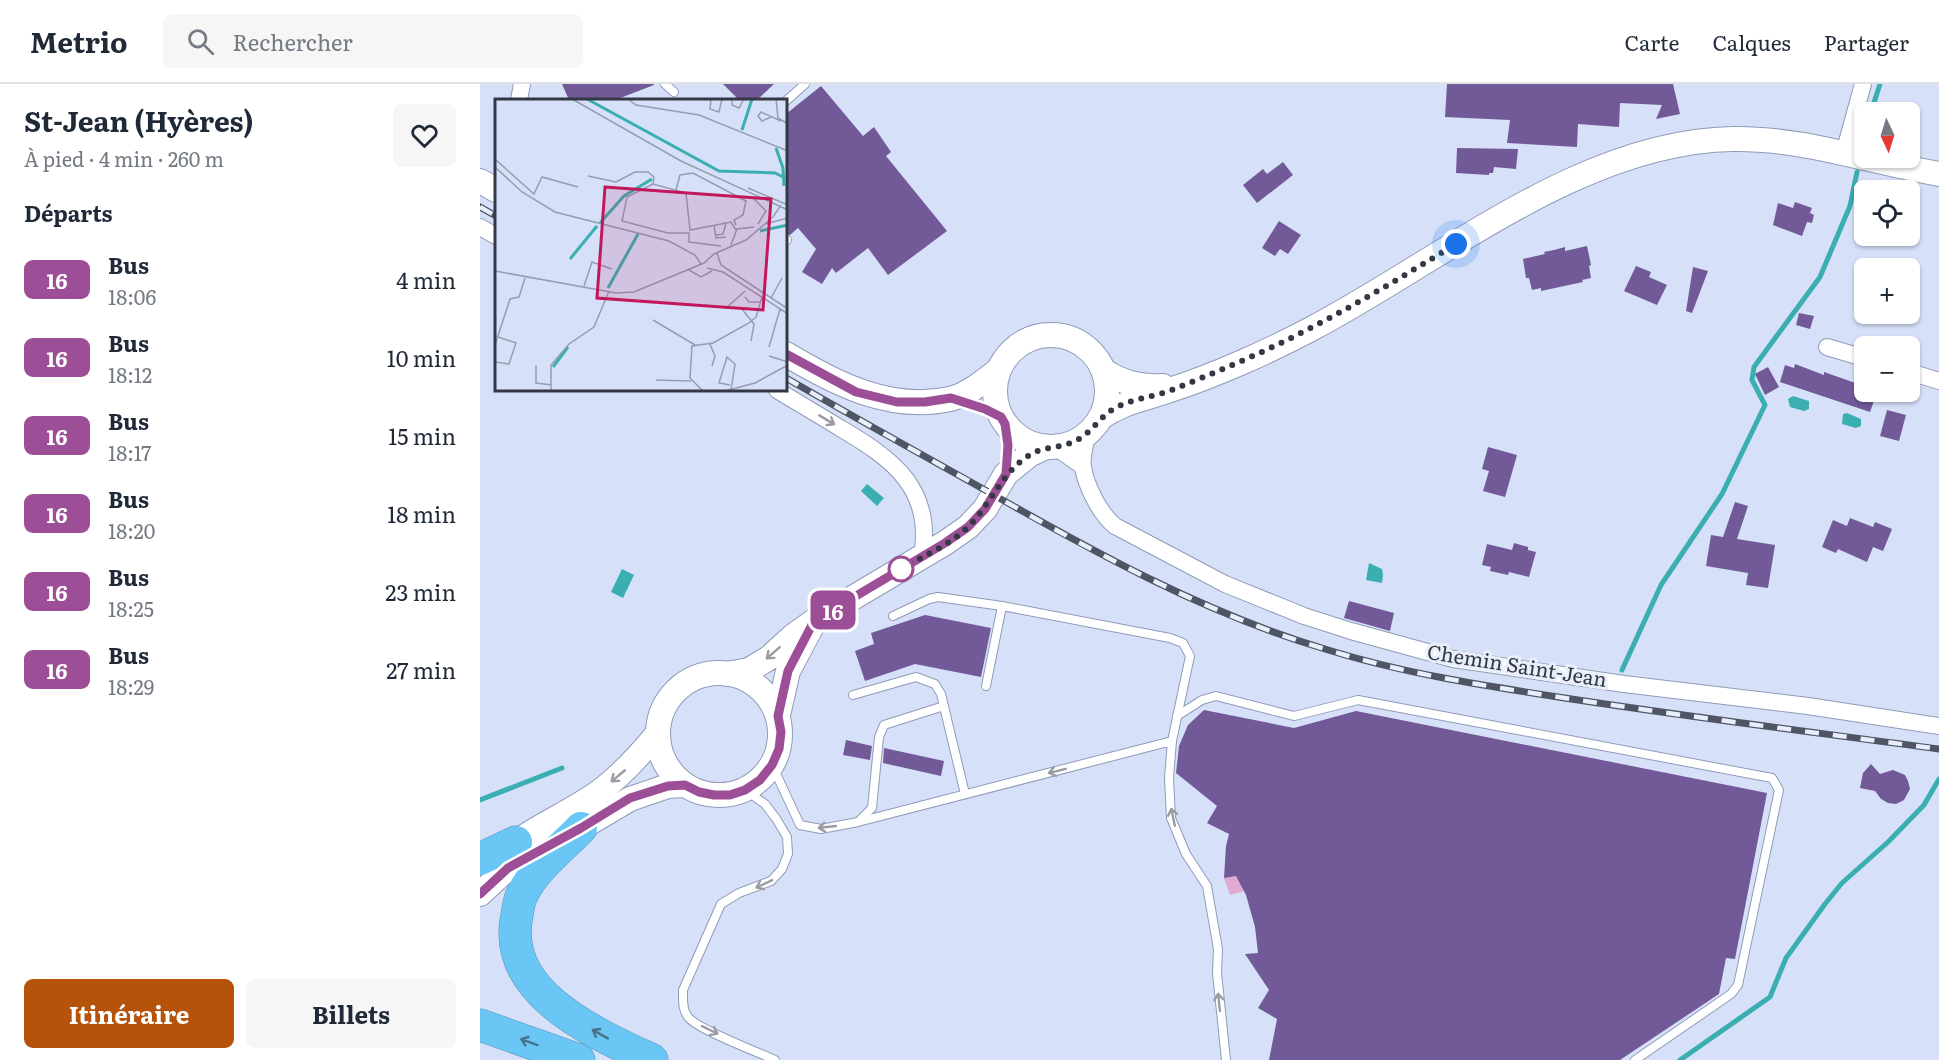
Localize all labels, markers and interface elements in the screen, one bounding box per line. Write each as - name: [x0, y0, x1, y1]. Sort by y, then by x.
- search box: [163, 14, 583, 68]
- text: Metrio: [30, 20, 127, 62]
- icon: search: [184, 25, 217, 58]
- text: Rechercher: [232, 25, 353, 58]
- text: Carte: [1625, 26, 1679, 57]
- text: Calques: [1712, 26, 1791, 57]
- text: Partager: [1824, 26, 1909, 57]
- text: St-Jean (Hyères): [24, 99, 254, 141]
- inset map: [495, 99, 788, 392]
- north arrow: [1854, 102, 1920, 168]
- map controls: [1854, 102, 1920, 402]
- button: heart: [393, 104, 456, 167]
- text: À pied · 4 min · 260 m: [24, 143, 224, 173]
- button: locate: [1854, 180, 1920, 246]
- text: Départs: [24, 196, 113, 229]
- your location: [1441, 229, 1471, 259]
- text: Bus: [108, 248, 149, 281]
- button: +: [1854, 258, 1920, 324]
- text: 4 min: [396, 263, 456, 296]
- text: 16: [47, 264, 67, 295]
- text: 18:06: [108, 281, 156, 311]
- text: Bus: [108, 326, 149, 359]
- button: −: [1854, 336, 1920, 402]
- text: 10 min: [387, 341, 456, 374]
- text: 16: [47, 342, 67, 373]
- text: 18:12: [108, 359, 152, 389]
- text: Bus: [108, 404, 149, 437]
- one-way arrow: [818, 414, 835, 426]
- text: 15 min: [388, 419, 456, 452]
- text: 16: [47, 420, 67, 451]
- text: 18:17: [108, 437, 152, 467]
- text: Bus: [108, 482, 149, 515]
- text: 18 min: [387, 497, 456, 530]
- text: 16: [47, 498, 67, 529]
- text: 18:20: [108, 515, 155, 545]
- unlabelled marker: [888, 556, 914, 582]
- text: Bus: [108, 560, 149, 593]
- text: 23 min: [385, 575, 456, 608]
- text: 16: [47, 576, 67, 607]
- line badge: 16: [806, 590, 860, 630]
- text: 18:25: [108, 593, 154, 623]
- text: 16: [823, 595, 843, 626]
- street label: Chemin Saint-Jean: [1425, 635, 1609, 693]
- text: Bus: [108, 638, 149, 671]
- one-way arrow: [766, 646, 781, 660]
- text: 27 min: [386, 653, 456, 686]
- text: 16: [47, 654, 67, 685]
- text: 18:29: [108, 671, 154, 701]
- one-way arrow: [1047, 765, 1066, 777]
- one-way arrow: [611, 769, 626, 783]
- one-way arrow: [1167, 808, 1178, 827]
- one-way arrow: [817, 822, 837, 833]
- one-way arrow: [755, 878, 773, 890]
- button: Itinéraire: [24, 979, 234, 1048]
- button: Billets: [246, 979, 456, 1048]
- one-way arrow: [1213, 992, 1224, 1012]
- one-way arrow: [700, 1025, 718, 1037]
- one-way arrow: [591, 1028, 609, 1039]
- one-way arrow: [520, 1036, 539, 1047]

